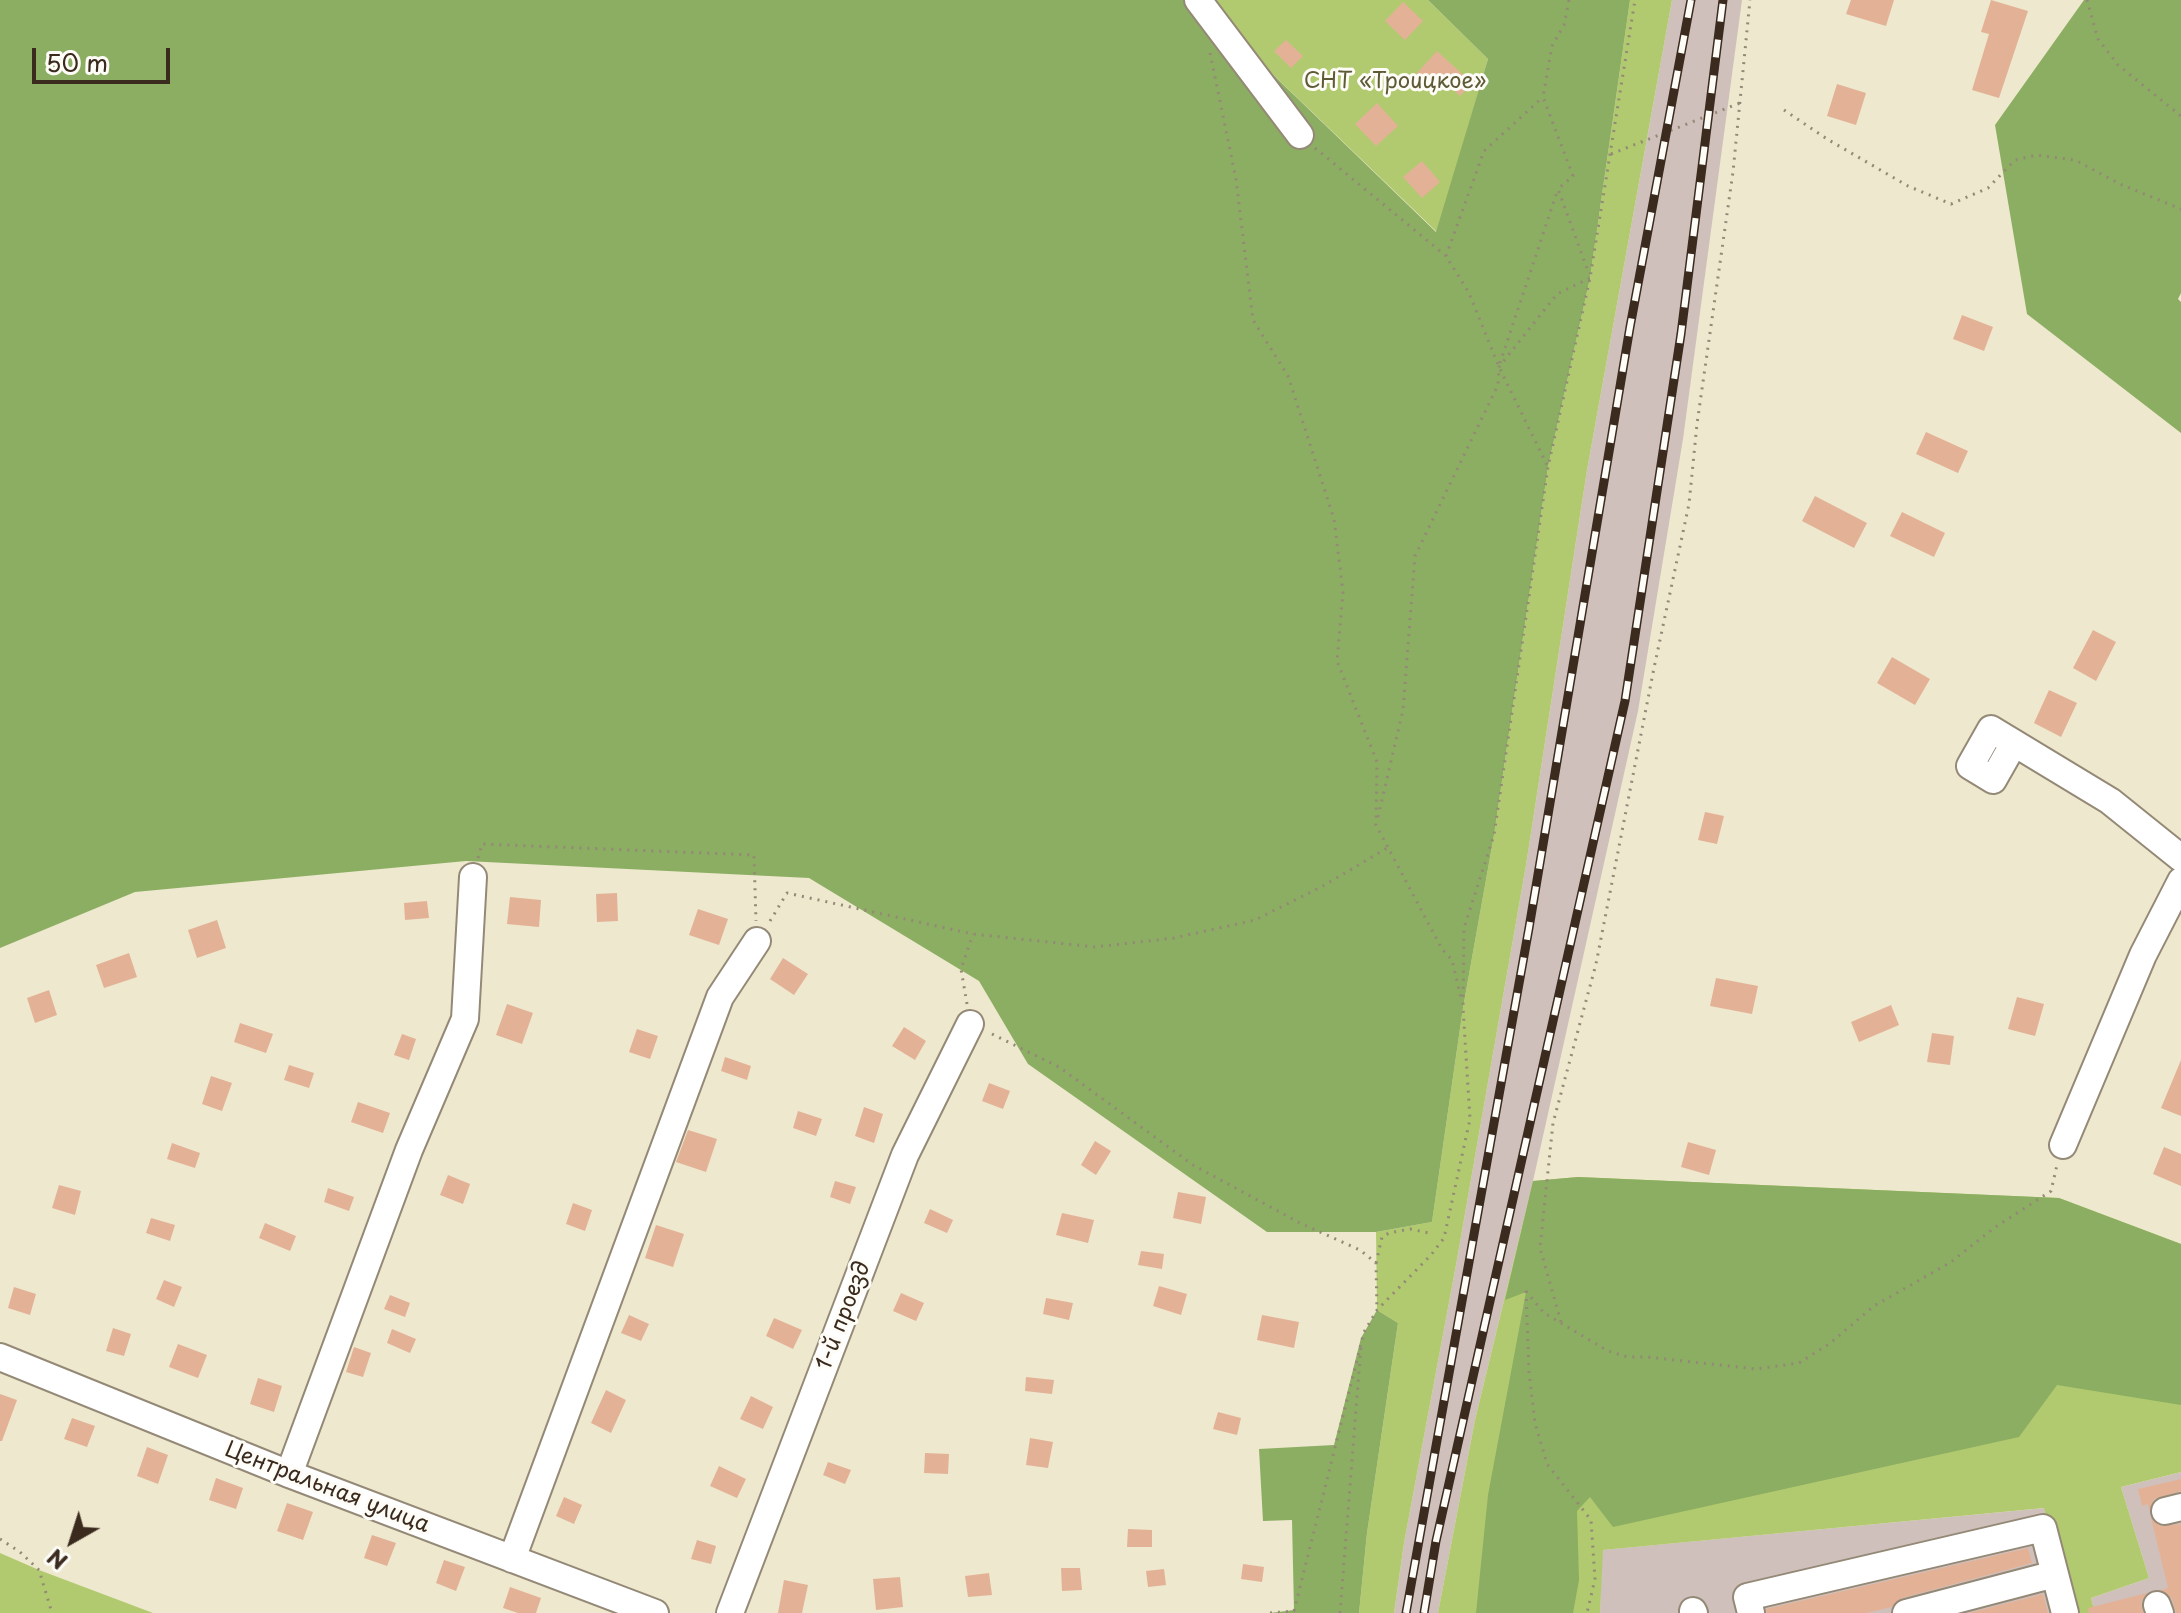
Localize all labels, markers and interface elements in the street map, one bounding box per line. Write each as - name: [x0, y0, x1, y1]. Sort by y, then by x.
- scale bar: [36, 32, 174, 82]
- text: 50 m: [46, 44, 108, 80]
- park label: СНТ «Троицкое»: [1304, 69, 1486, 95]
- street label: 1-й проезд: [811, 1258, 877, 1374]
- street label: Центральная улица: [221, 1437, 433, 1539]
- north arrow: [32, 1501, 112, 1581]
- text: N: [39, 1542, 74, 1578]

